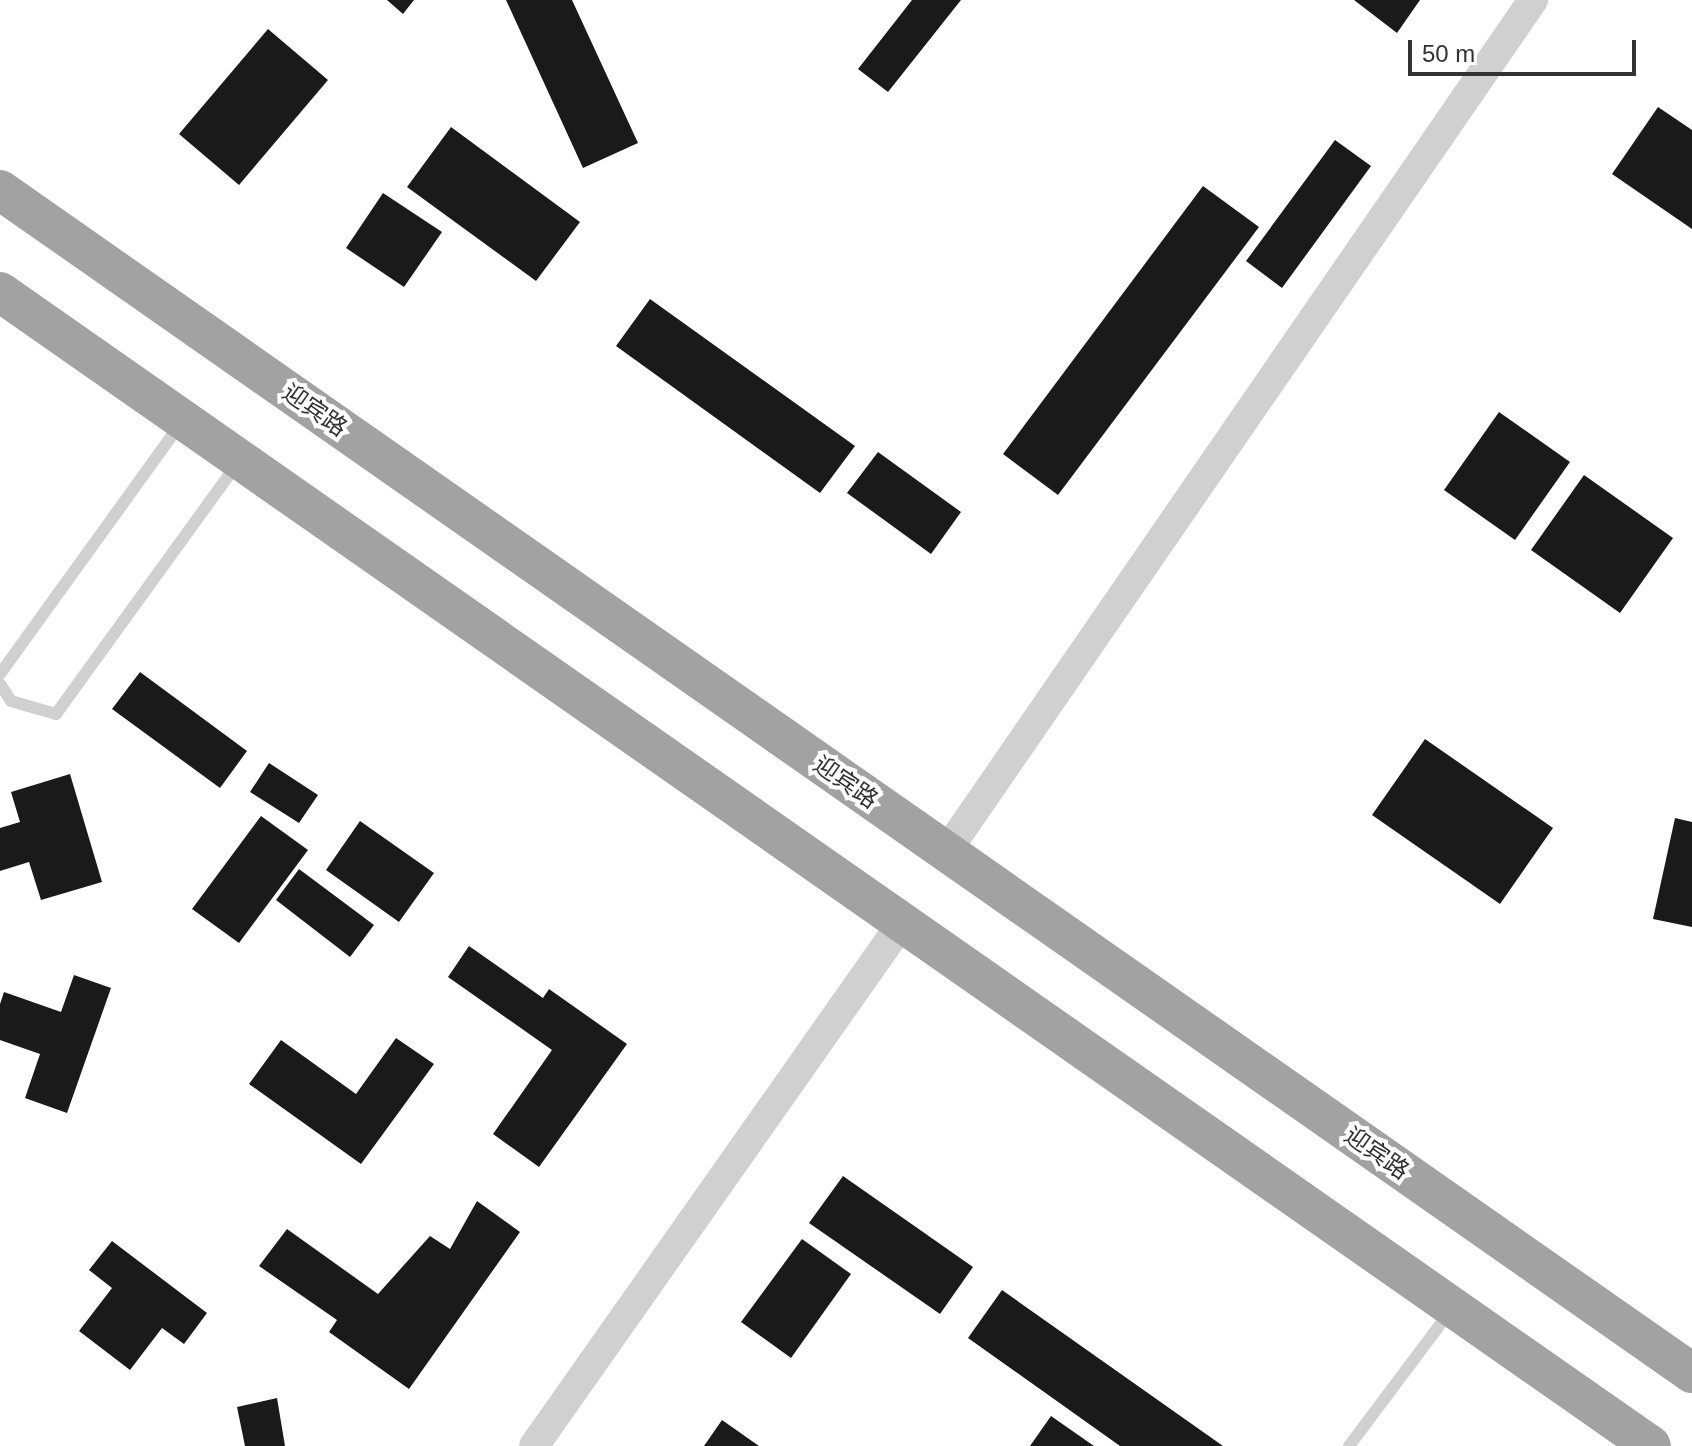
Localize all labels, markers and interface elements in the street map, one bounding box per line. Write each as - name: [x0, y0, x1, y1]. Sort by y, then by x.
- scale bar: [1412, 24, 1640, 74]
- text: 50 m: [1422, 40, 1475, 67]
- street label: 迎宾路: [277, 378, 353, 442]
- street label: 迎宾路: [808, 750, 884, 814]
- street label: 迎宾路: [1339, 1121, 1415, 1185]

